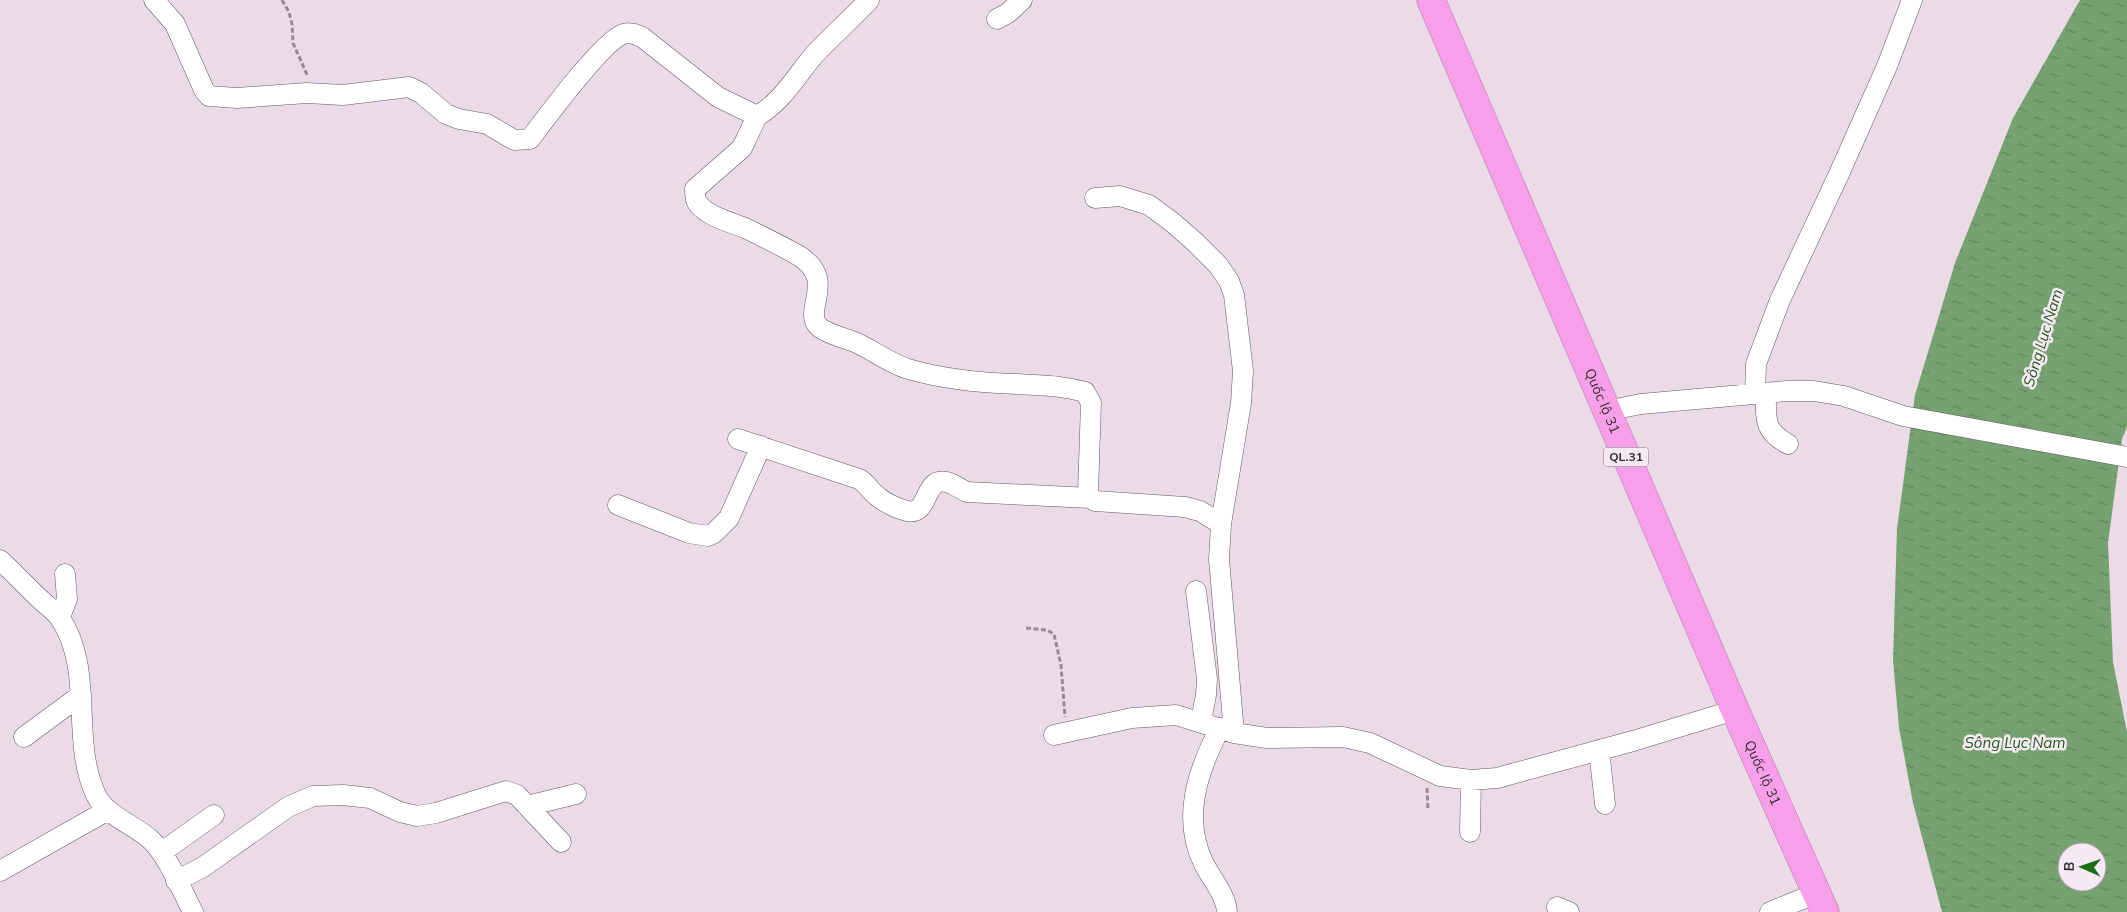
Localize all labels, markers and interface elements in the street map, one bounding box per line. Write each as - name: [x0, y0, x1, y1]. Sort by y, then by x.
- water label: Sông Lục Nam: [2019, 287, 2066, 389]
- street label: Quốc lộ 31: [1581, 365, 1625, 436]
- road number: QL.31: [1604, 448, 1648, 467]
- water label: Sông Lục Nam: [1964, 733, 2066, 752]
- street label: Quốc lộ 31: [1741, 737, 1785, 808]
- north arrow: [2057, 842, 2107, 892]
- text: B: [2060, 861, 2078, 872]

